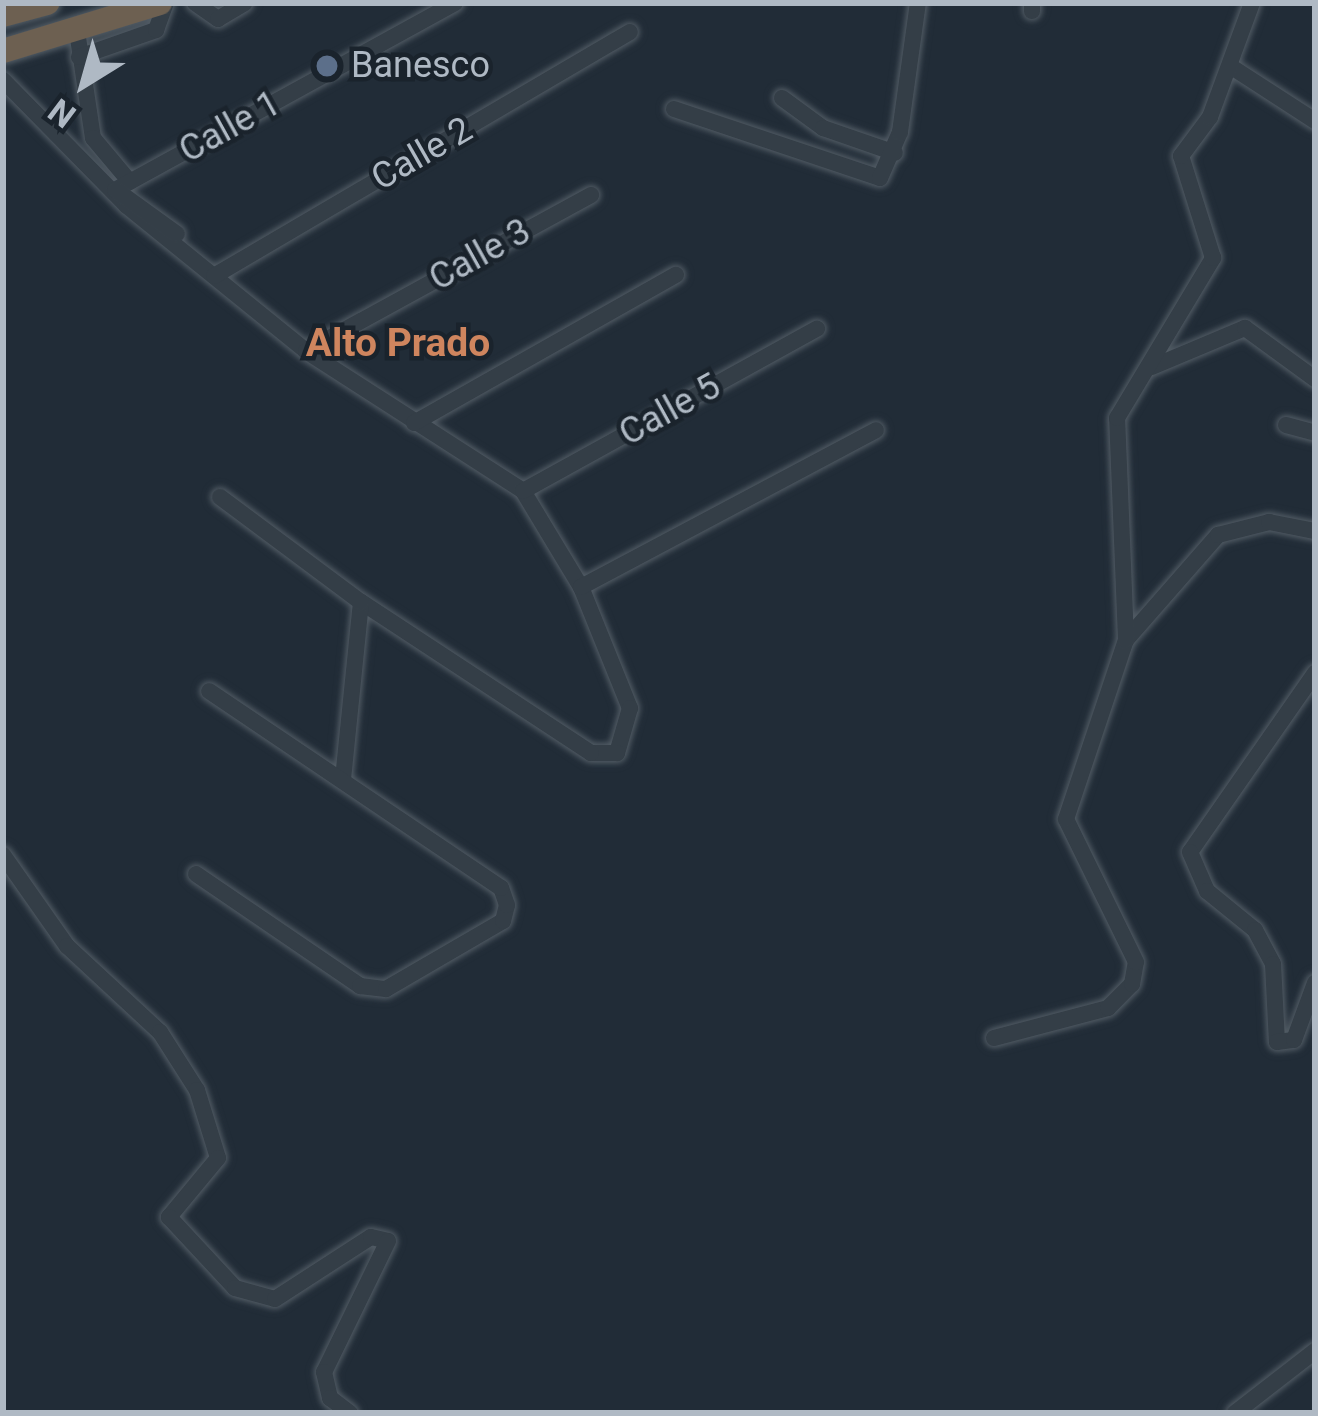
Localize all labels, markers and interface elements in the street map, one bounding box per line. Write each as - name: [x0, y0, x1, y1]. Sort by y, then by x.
- north arrow: [24, 24, 144, 144]
- place label: Banesco: [351, 44, 490, 88]
- marker: Banesco: [314, 53, 340, 79]
- street label: Calle 1: [172, 82, 288, 172]
- text: N: [41, 91, 83, 136]
- street label: Calle 2: [364, 108, 480, 200]
- street label: Calle 3: [422, 210, 538, 300]
- district label: Alto Prado: [306, 320, 490, 366]
- street label: Calle 5: [612, 365, 728, 455]

